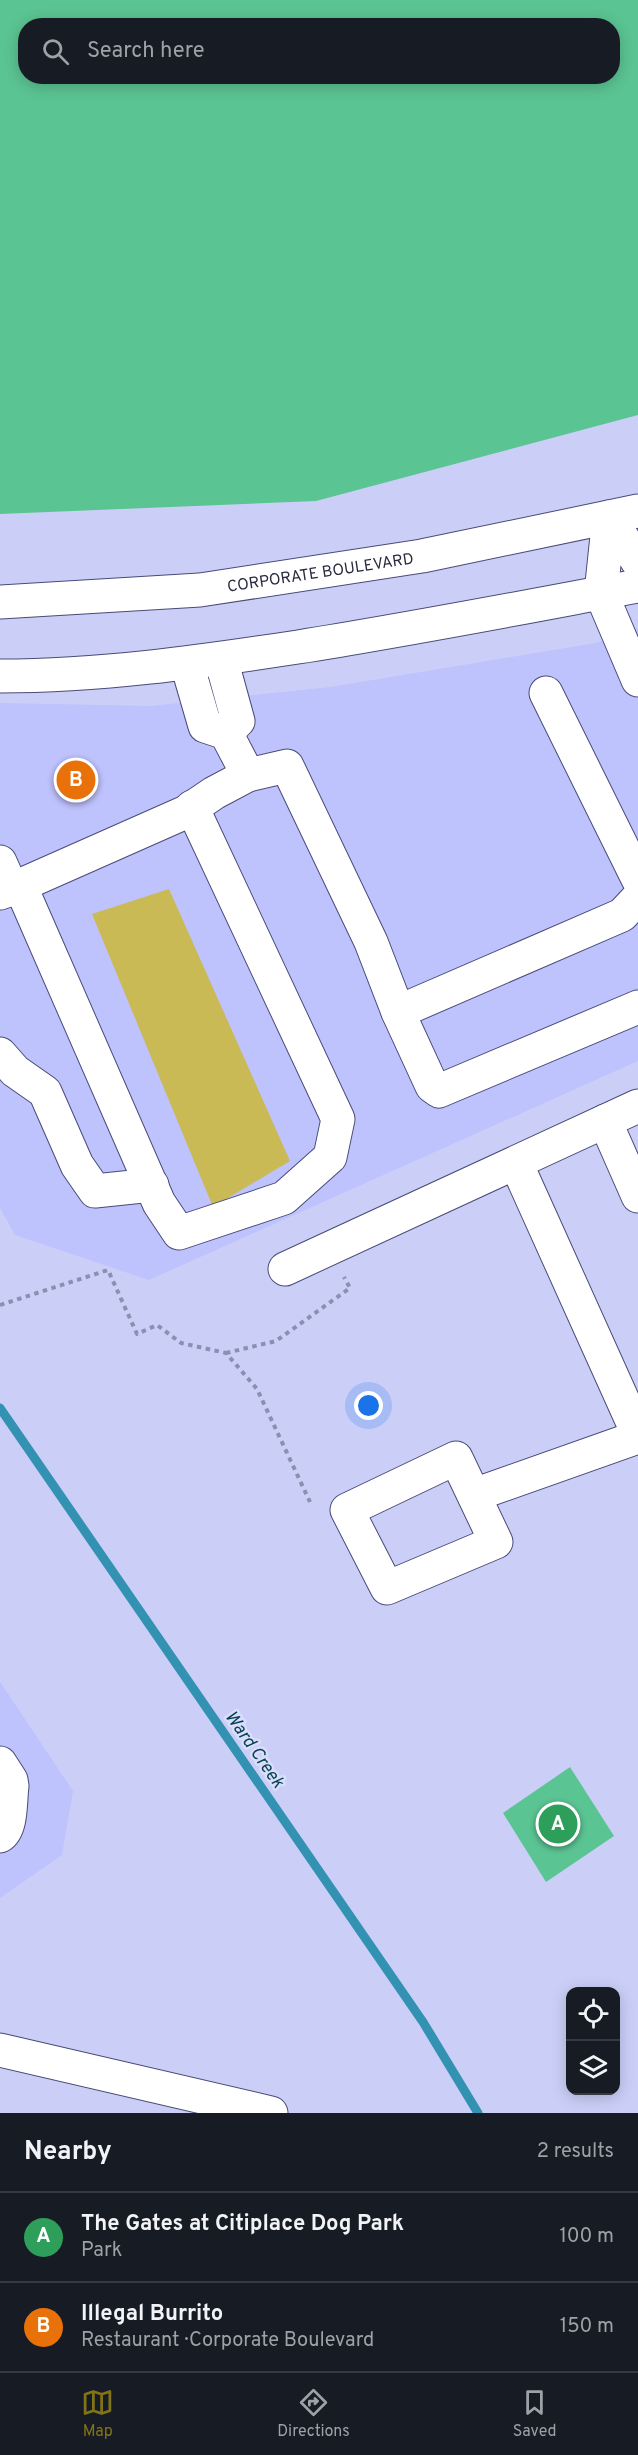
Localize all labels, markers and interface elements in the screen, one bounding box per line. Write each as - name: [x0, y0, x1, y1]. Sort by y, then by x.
- search box: [18, 18, 620, 84]
- icon: search: [39, 35, 72, 68]
- text: Search here: [87, 38, 205, 65]
- street label: CORPORATE BOULEVARD: [226, 549, 415, 598]
- pin: B: [56, 758, 96, 802]
- your location: [354, 1391, 383, 1420]
- water label: Ward Creek: [219, 1707, 289, 1794]
- pin: A: [538, 1802, 578, 1846]
- map controls: [566, 1987, 620, 2095]
- button: locate: [566, 1987, 620, 2041]
- button: layers: [566, 2041, 620, 2095]
- text: Nearby: [24, 2136, 112, 2169]
- text: 2 results: [537, 2139, 614, 2165]
- text: The Gates at Citiplace Dog Park: [81, 2211, 404, 2238]
- text: A: [36, 2224, 51, 2250]
- text: 100 m: [559, 2224, 614, 2250]
- text: Park: [81, 2238, 122, 2264]
- text: Illegal Burrito: [81, 2301, 223, 2328]
- text: B: [37, 2314, 50, 2340]
- text: 150 m: [560, 2314, 614, 2340]
- text: Restaurant · Corporate Boulevard: [81, 2328, 374, 2354]
- tab: Map: [81, 2386, 114, 2442]
- tab: Directions: [277, 2386, 350, 2442]
- tab: Saved: [513, 2386, 557, 2442]

